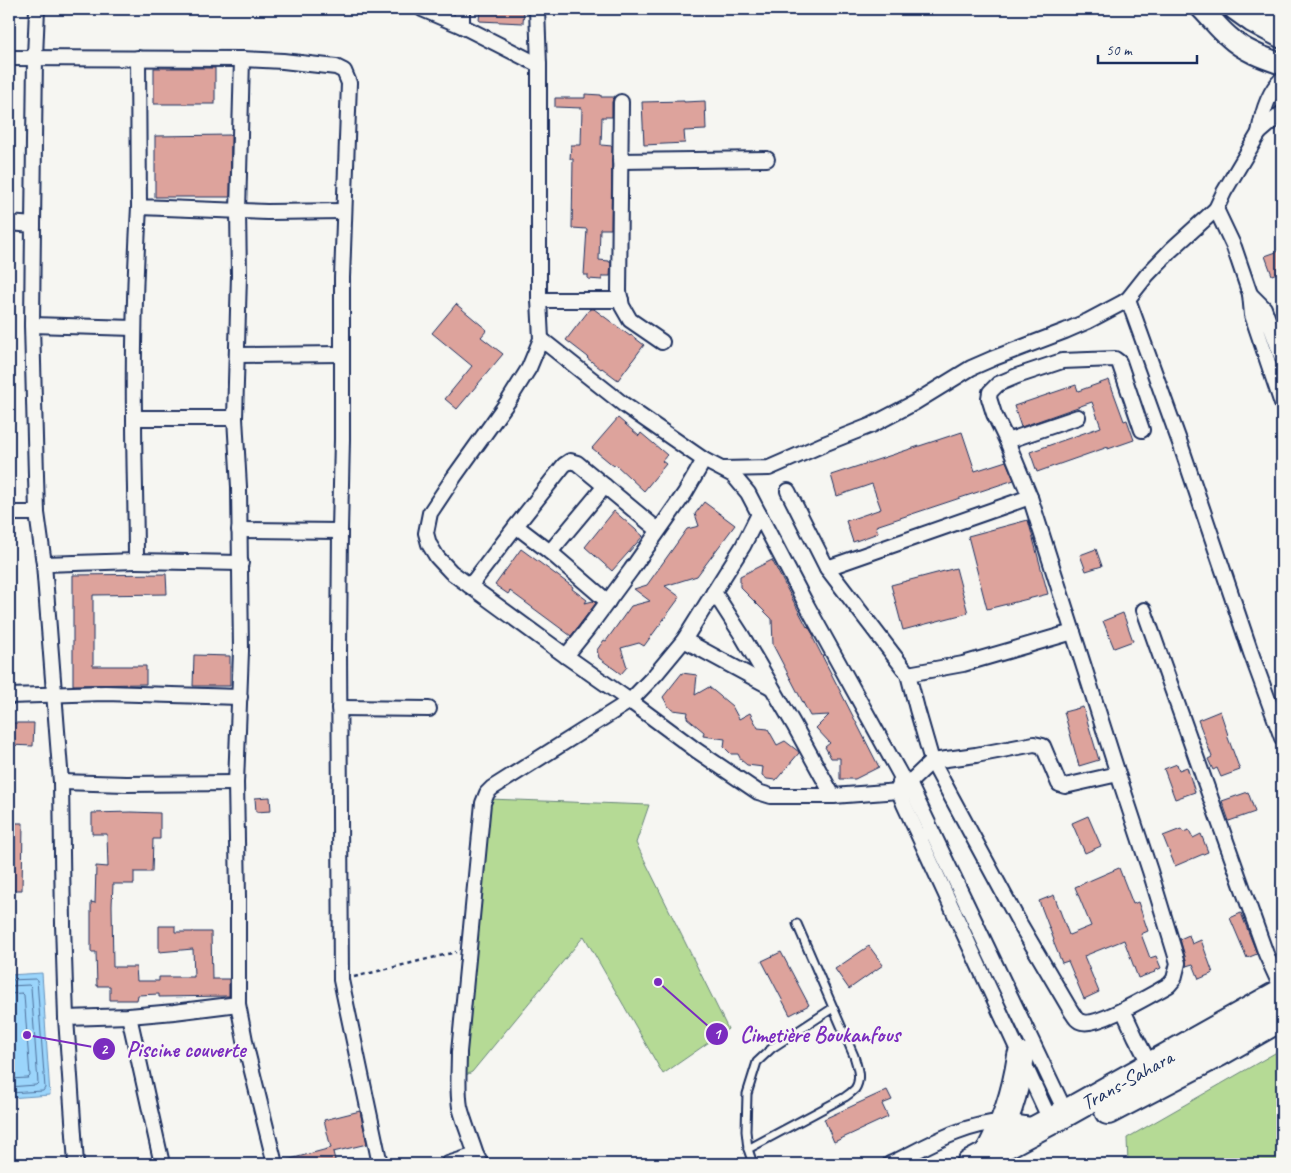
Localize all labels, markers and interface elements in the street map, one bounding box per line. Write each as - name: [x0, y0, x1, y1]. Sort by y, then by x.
- scale bar: [1098, 32, 1197, 64]
- text: 50 m: [1106, 41, 1133, 60]
- callout: Cimetière Boukanfous: [705, 1016, 909, 1053]
- text: Cimetière Boukanfous: [740, 1021, 902, 1049]
- text: 1: [714, 1025, 723, 1044]
- callout: Piscine couverte: [92, 1031, 256, 1068]
- text: Piscine couverte: [127, 1036, 248, 1064]
- text: 2: [101, 1040, 109, 1059]
- street label: Trans-Sahara: [1076, 1043, 1180, 1116]

